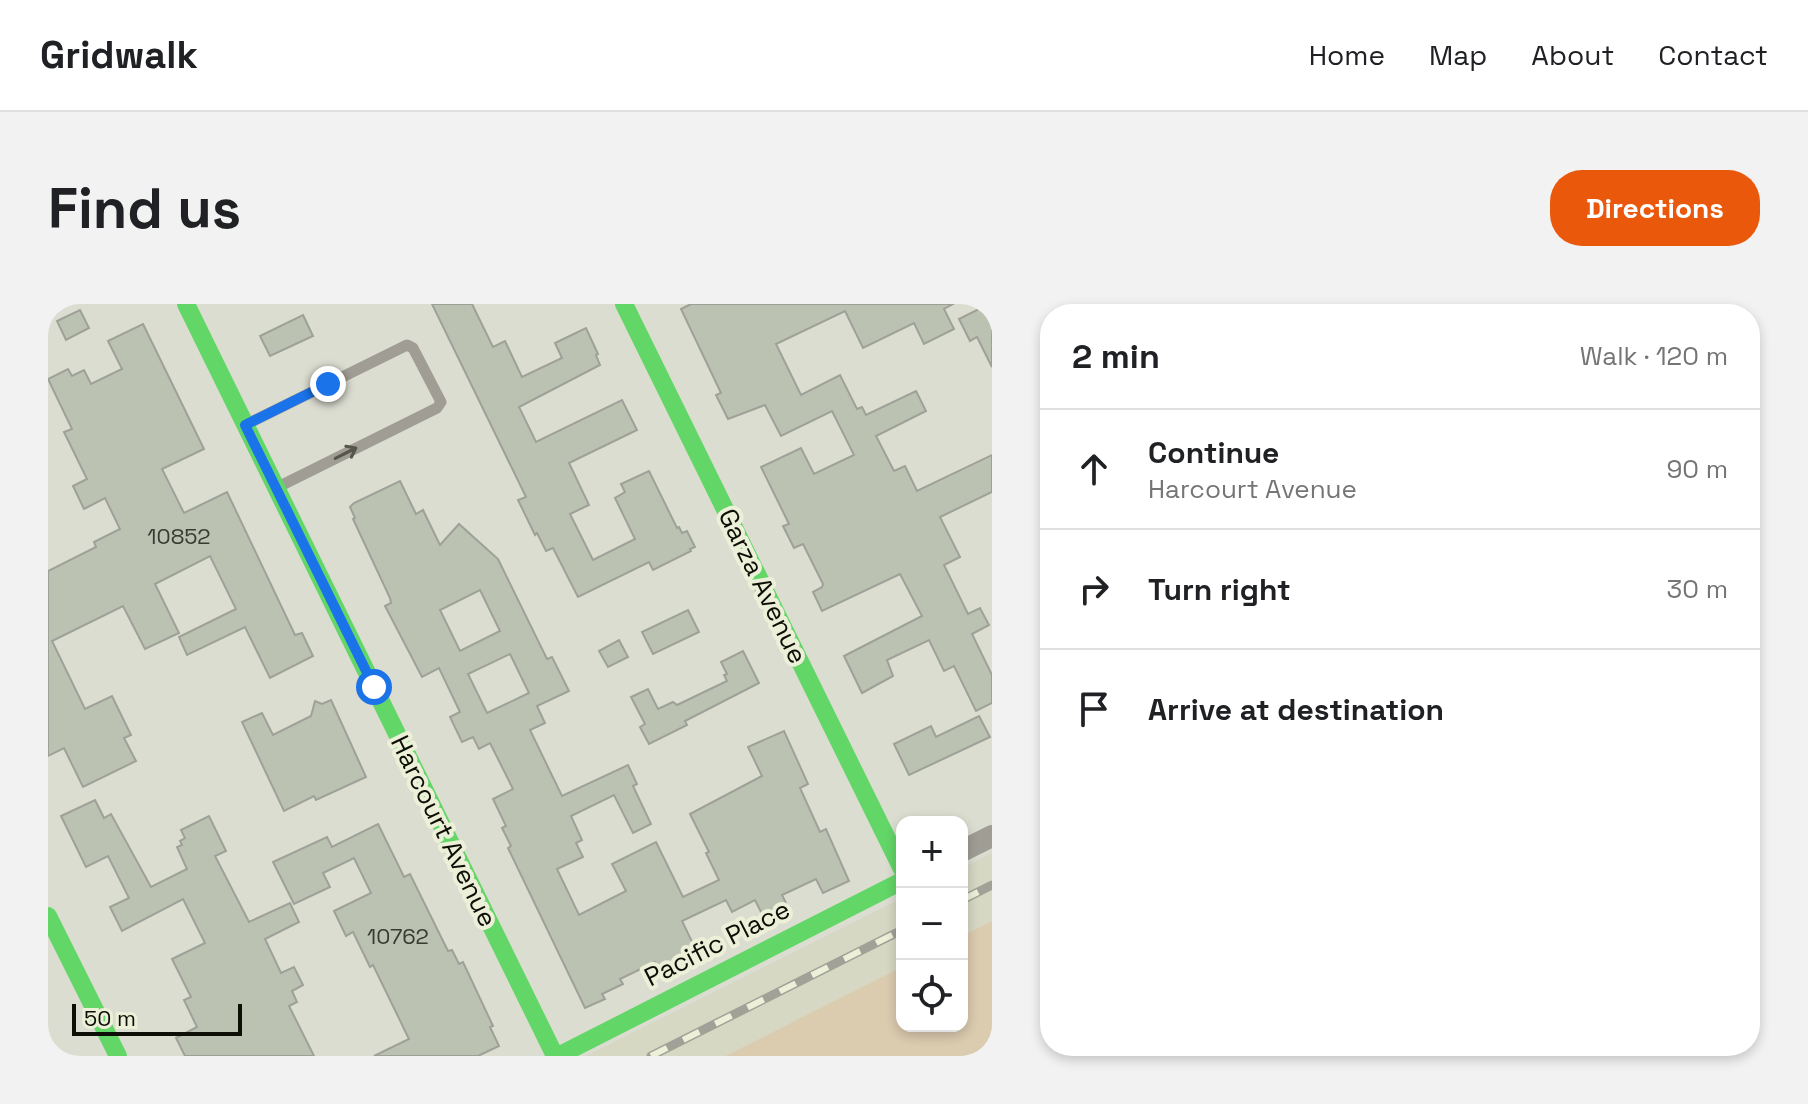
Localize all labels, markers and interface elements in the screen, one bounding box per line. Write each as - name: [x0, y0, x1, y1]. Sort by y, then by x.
- text: Gridwalk: [40, 31, 198, 79]
- text: Home: [1309, 37, 1385, 73]
- text: Map: [1429, 37, 1487, 73]
- text: About: [1531, 37, 1614, 73]
- text: Contact: [1658, 37, 1768, 73]
- button: Directions: [1550, 170, 1760, 246]
- text: Find us: [48, 173, 241, 244]
- text: 2 min: [1072, 335, 1160, 378]
- text: Walk · 120 m: [1580, 339, 1728, 373]
- route end: [310, 366, 346, 402]
- text: Continue: [1148, 433, 1279, 472]
- one-way arrow: [333, 445, 357, 461]
- icon: ahead: [1072, 447, 1116, 491]
- text: 90 m: [1666, 452, 1728, 486]
- text: Harcourt Avenue: [1148, 472, 1357, 506]
- street label: Garza Avenue: [711, 503, 815, 669]
- house number: 10852: [147, 522, 211, 550]
- icon: right: [1072, 567, 1116, 611]
- text: Turn right: [1148, 570, 1291, 609]
- text: 30 m: [1667, 572, 1728, 606]
- route start: [356, 669, 392, 705]
- icon: arrive: [1072, 687, 1116, 731]
- text: Arrive at destination: [1148, 690, 1444, 729]
- street label: Harcourt Avenue: [383, 730, 505, 932]
- map controls: [896, 816, 968, 1032]
- button: +: [896, 816, 968, 888]
- button: −: [896, 888, 968, 960]
- street label: Pacific Place: [639, 892, 795, 994]
- house number: 10762: [367, 922, 429, 950]
- button: locate: [896, 960, 968, 1032]
- scale bar: [72, 1000, 242, 1036]
- text: 50 m: [84, 1004, 136, 1032]

